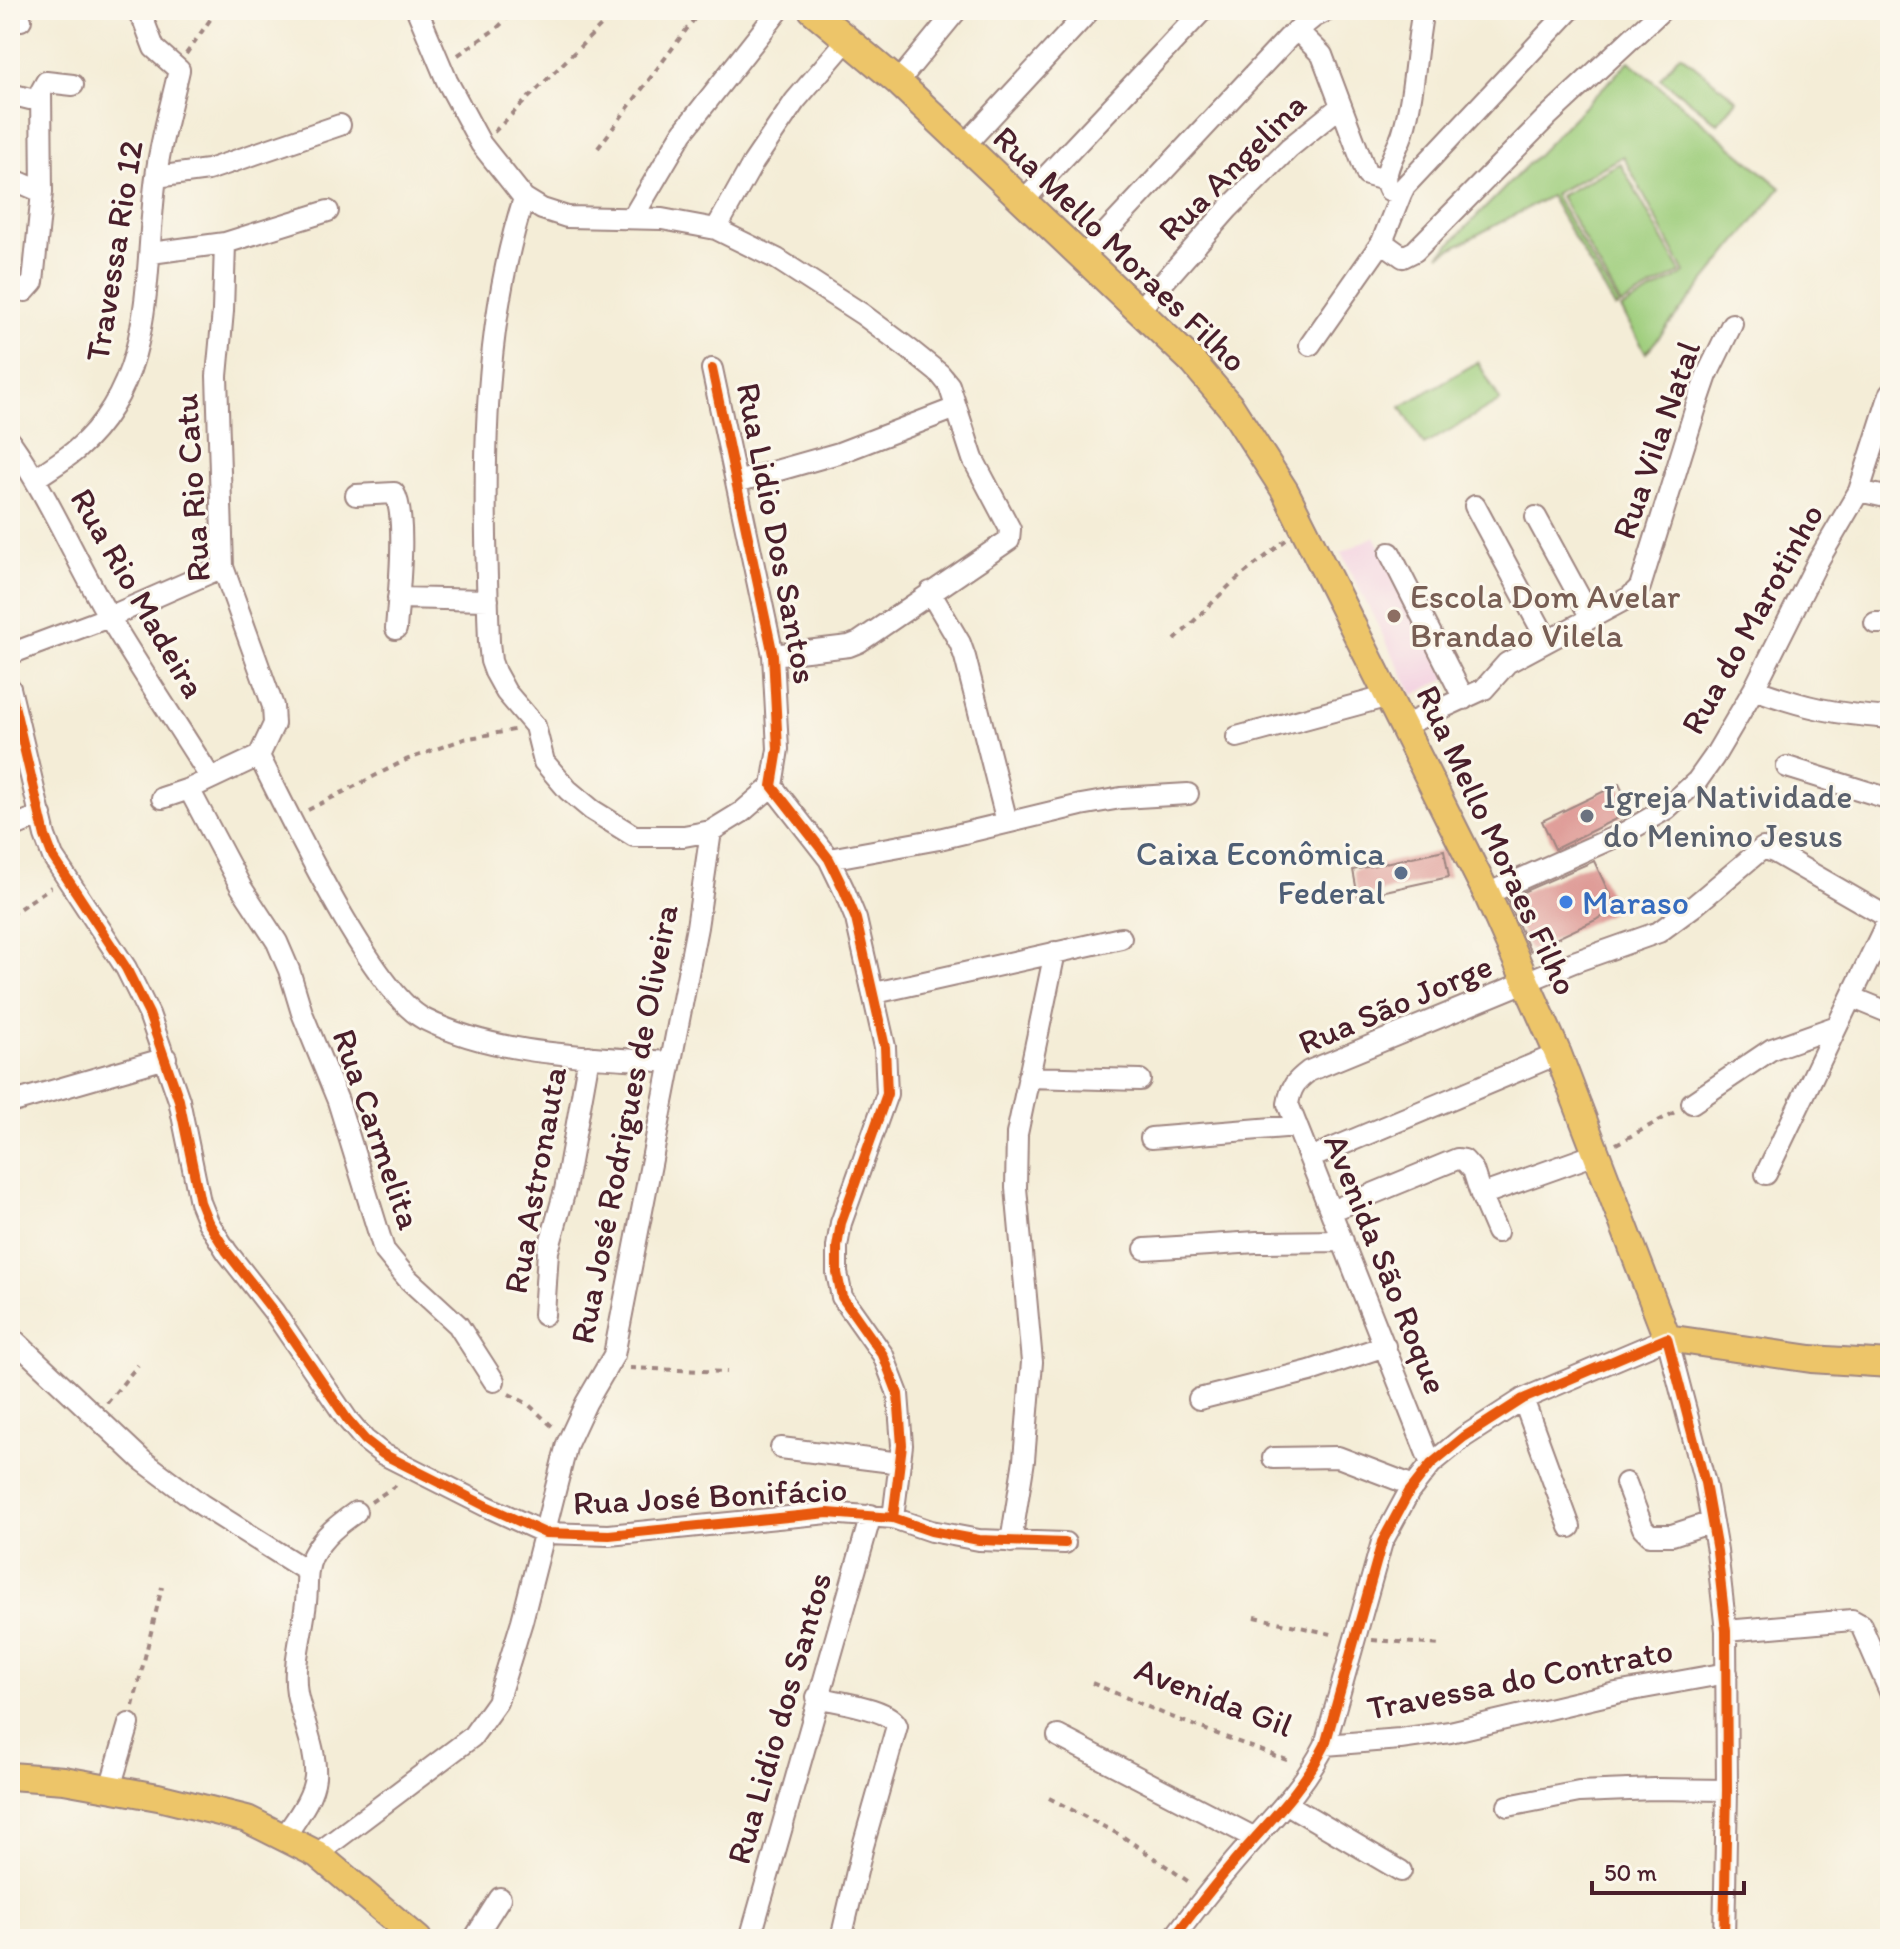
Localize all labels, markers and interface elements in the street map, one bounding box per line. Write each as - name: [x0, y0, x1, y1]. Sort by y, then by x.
- street label: Rua Angelina: [1149, 84, 1315, 250]
- street label: Rua Mello Moraes Filho: [985, 117, 1255, 381]
- street label: Travessa Rio 12: [76, 137, 152, 364]
- street label: Rua Vila Natal: [1603, 335, 1709, 545]
- street label: Rua Lidio Dos Santos: [728, 379, 826, 687]
- street label: Rua Rio Catu: [165, 392, 219, 584]
- street label: Rua Rio Madeira: [61, 481, 215, 705]
- street label: Rua do Marotinho: [1672, 497, 1832, 741]
- place label: Escola Dom Avelar Brandao Vilela: [1410, 576, 1681, 656]
- marker: Escola Dom Avelar Brandao Vilela: [1385, 607, 1403, 625]
- street label: Rua Mello Moraes Filho: [1407, 679, 1587, 1001]
- place label: Igreja Natividade do Menino Jesus: [1603, 776, 1852, 856]
- marker: Igreja Natividade do Menino Jesus: [1578, 807, 1596, 825]
- place label: Caixa Econômica Federal: [1136, 833, 1385, 913]
- marker: Caixa Econômica Federal: [1392, 864, 1410, 882]
- place label: Maraso: [1582, 882, 1689, 923]
- marker: Maraso: [1557, 893, 1575, 911]
- street label: Rua José Rodrigues de Oliveira: [561, 900, 687, 1347]
- street label: Rua São Jorge: [1292, 945, 1498, 1063]
- street label: Rua Carmelita: [324, 1023, 431, 1235]
- street label: Rua Astronauta: [495, 1063, 575, 1297]
- street label: Avenida São Roque: [1315, 1128, 1457, 1400]
- street label: Rua José Bonifácio: [572, 1468, 848, 1524]
- street label: Rua Lidio dos Santos: [718, 1567, 840, 1869]
- street label: Travessa do Contrato: [1364, 1629, 1676, 1729]
- street label: Avenida Gil: [1129, 1648, 1299, 1746]
- scale bar: [1592, 1845, 1744, 1895]
- text: 50 m: [1604, 1858, 1657, 1887]

